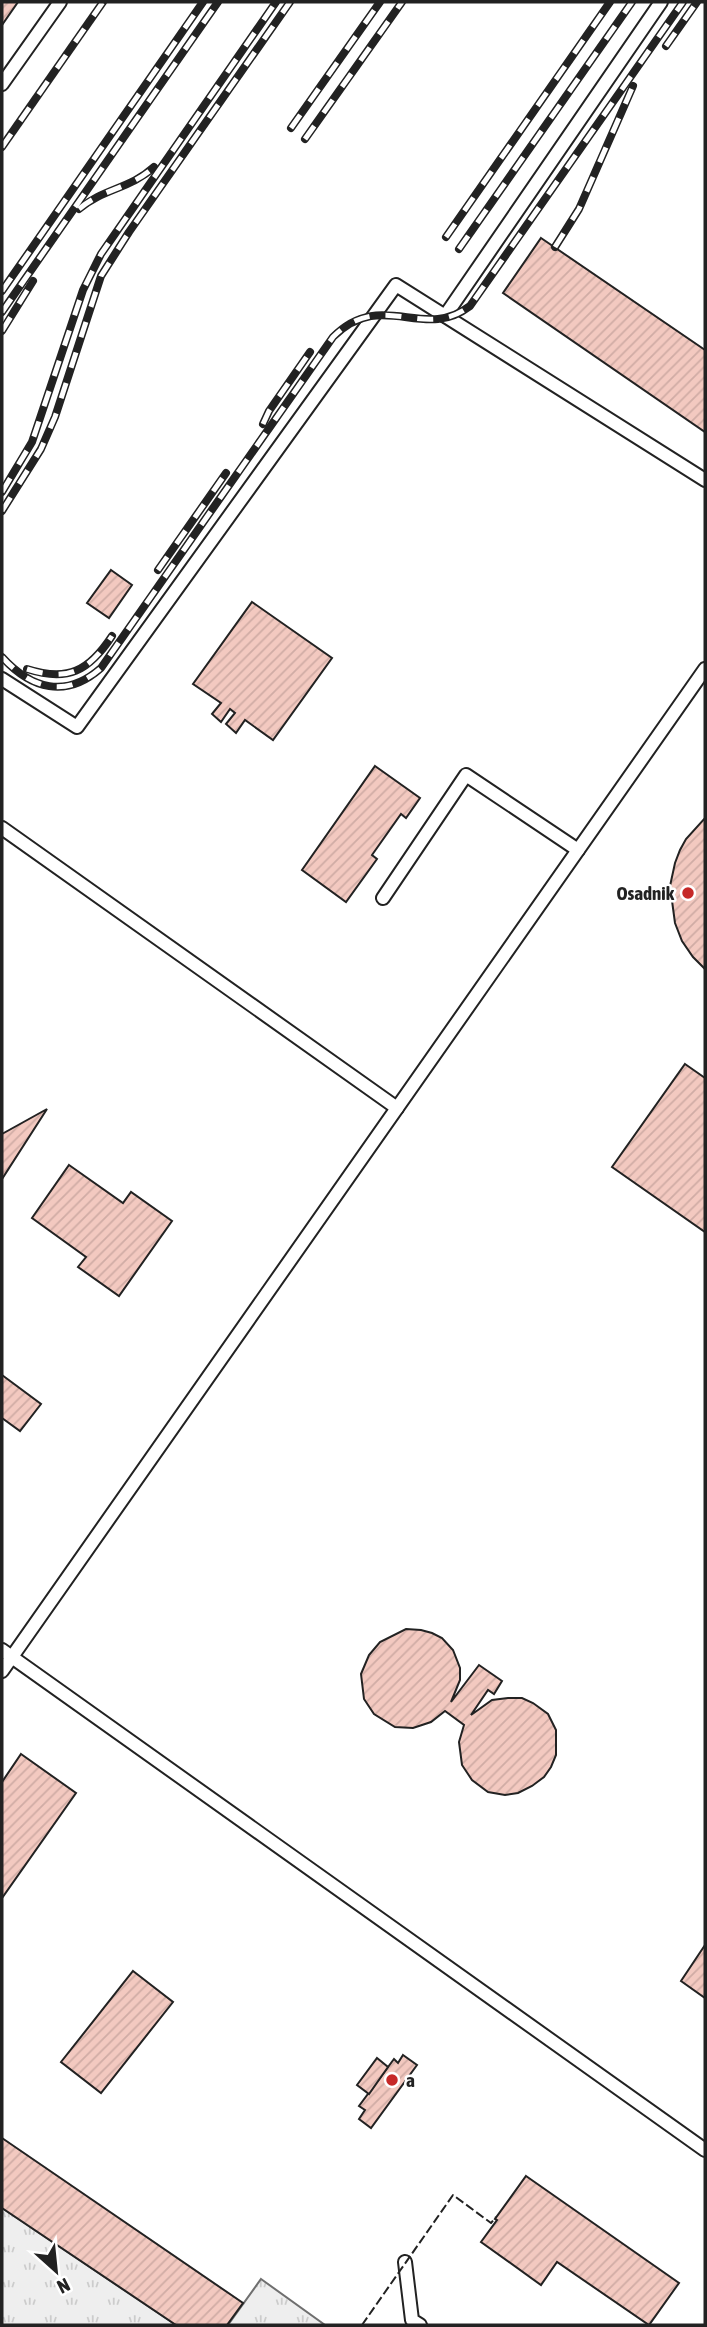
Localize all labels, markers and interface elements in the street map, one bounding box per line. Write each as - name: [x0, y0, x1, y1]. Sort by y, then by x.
- place label: Osadnik: [616, 882, 675, 904]
- marker: Osadnik: [680, 885, 696, 901]
- place label: a: [406, 2069, 415, 2091]
- marker: a: [384, 2072, 400, 2088]
- north arrow: [21, 2236, 91, 2306]
- text: N: [54, 2274, 74, 2298]

